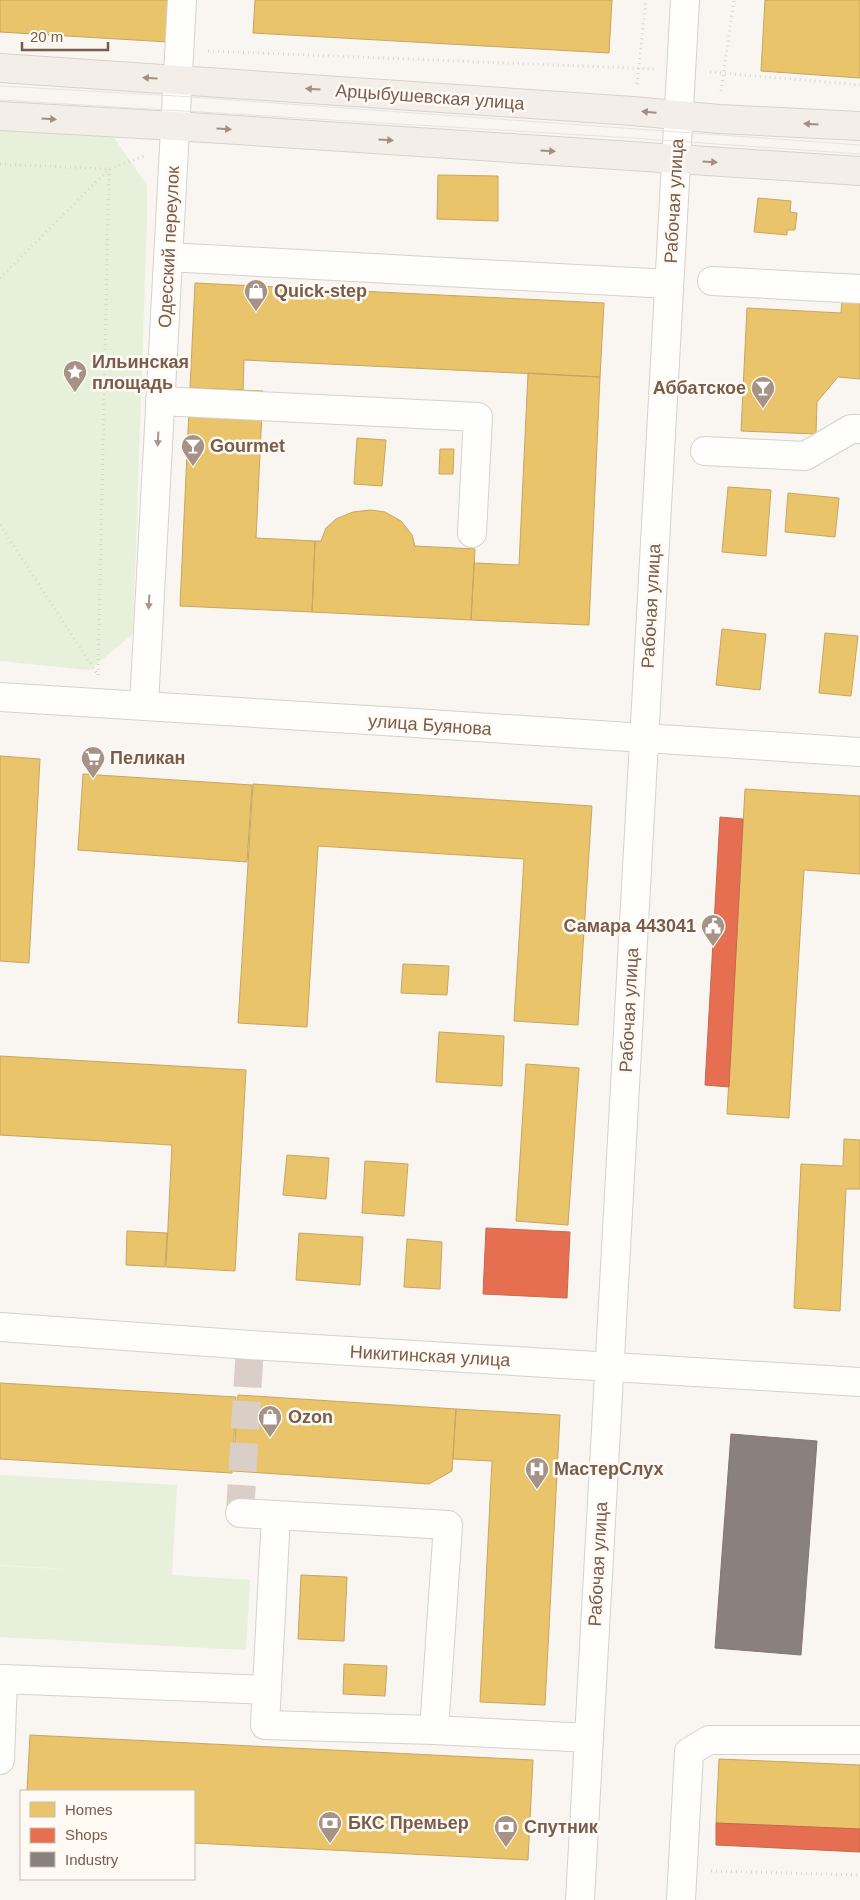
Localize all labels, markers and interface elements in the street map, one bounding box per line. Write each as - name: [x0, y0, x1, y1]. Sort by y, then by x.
- scale bar: [22, 20, 109, 52]
- text: 20 m: [30, 28, 63, 45]
- one-way arrow: [142, 73, 158, 81]
- street label: Арцыбушевская улица: [335, 80, 526, 114]
- one-way arrow: [304, 84, 320, 92]
- one-way arrow: [641, 108, 657, 116]
- one-way arrow: [41, 115, 57, 123]
- one-way arrow: [803, 119, 819, 127]
- one-way arrow: [216, 125, 232, 133]
- one-way arrow: [378, 136, 394, 144]
- street label: Рабочая улица: [661, 137, 687, 264]
- one-way arrow: [541, 147, 557, 155]
- one-way arrow: [703, 158, 719, 166]
- street label: Одесский переулок: [155, 166, 183, 328]
- shop icon: Quick-step: [243, 278, 269, 312]
- place label: Quick-step: [274, 281, 367, 301]
- place label: Ильинская площадь: [92, 352, 189, 393]
- place icon: Ильинская площадь: [62, 359, 88, 393]
- bar icon: Аббатское: [750, 375, 776, 409]
- place label: Аббатское: [653, 378, 746, 398]
- one-way arrow: [154, 432, 162, 448]
- bar icon: Gourmet: [180, 433, 206, 467]
- place label: Gourmet: [210, 436, 285, 456]
- street label: Рабочая улица: [638, 542, 664, 669]
- one-way arrow: [145, 594, 153, 610]
- street label: улица Буянова: [368, 711, 493, 739]
- supermarket icon: Пеликан: [80, 745, 106, 779]
- place label: Пеликан: [110, 748, 185, 768]
- public building icon: Самара 443041: [700, 913, 726, 947]
- place label: Самара 443041: [564, 916, 696, 936]
- street label: Рабочая улица: [616, 946, 642, 1073]
- street label: Никитинская улица: [349, 1342, 512, 1370]
- shop icon: Ozon: [257, 1404, 283, 1438]
- place label: Ozon: [288, 1407, 333, 1427]
- hospital icon: МастерСлух: [524, 1456, 550, 1490]
- place label: МастерСлух: [554, 1459, 664, 1479]
- street label: Рабочая улица: [585, 1500, 611, 1627]
- legend: [20, 1790, 195, 1880]
- text: Homes: [65, 1801, 113, 1818]
- bank icon: БКС Премьер: [317, 1810, 343, 1844]
- place label: БКС Премьер: [348, 1813, 469, 1833]
- bank icon: Спутник: [493, 1814, 519, 1848]
- place label: Спутник: [524, 1817, 599, 1837]
- text: Shops: [65, 1826, 108, 1843]
- text: Industry: [65, 1851, 119, 1868]

